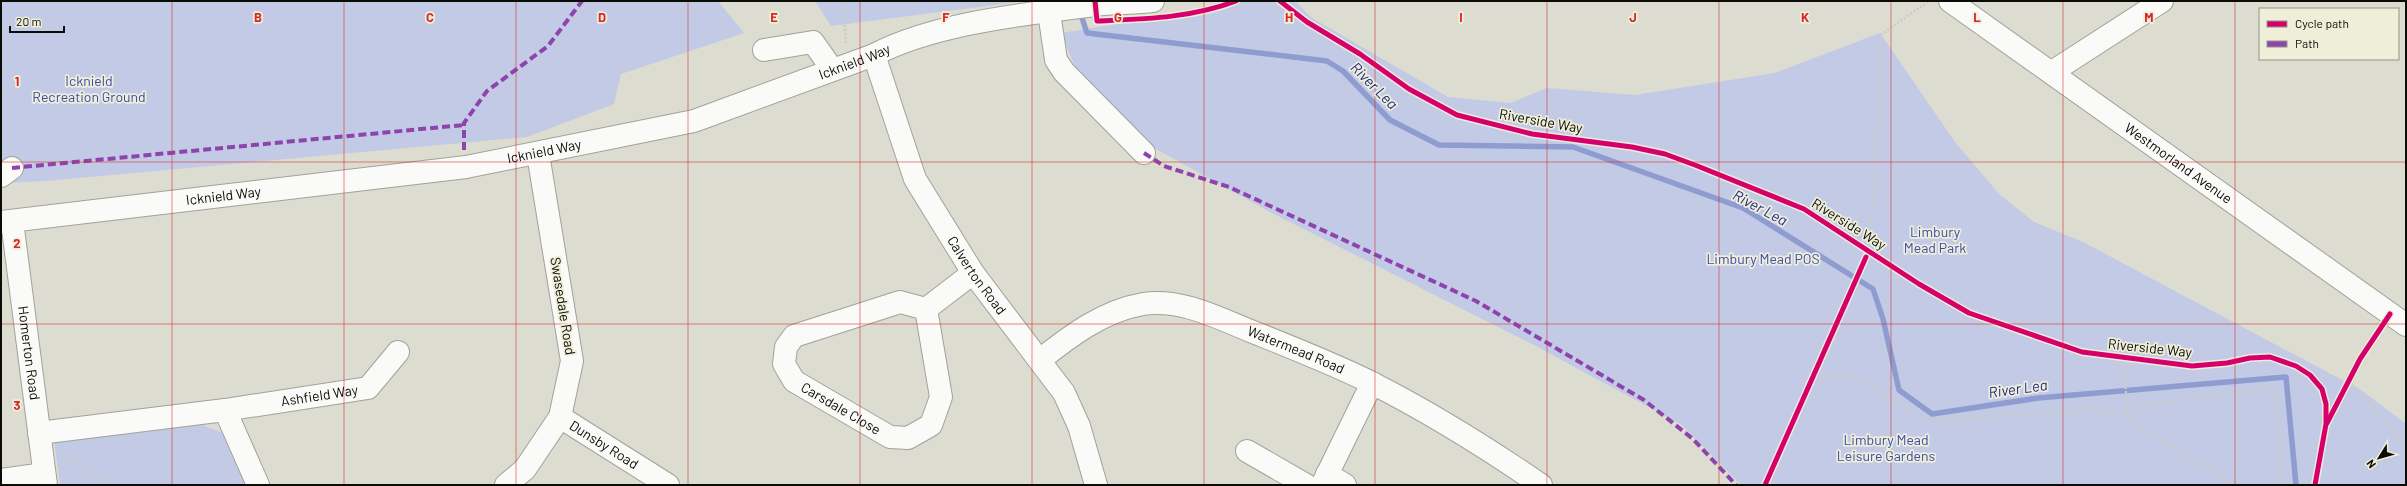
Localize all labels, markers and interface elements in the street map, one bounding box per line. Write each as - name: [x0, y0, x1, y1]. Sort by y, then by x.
- scale bar: [10, 8, 64, 34]
- legend: [2259, 8, 2399, 60]
- text: B: [254, 9, 262, 25]
- text: C: [426, 9, 434, 25]
- text: D: [598, 9, 606, 25]
- text: E: [770, 9, 778, 25]
- text: F: [942, 9, 950, 25]
- text: G: [1114, 9, 1122, 25]
- text: H: [1285, 9, 1293, 25]
- text: I: [1459, 9, 1463, 25]
- text: J: [1629, 9, 1637, 25]
- text: K: [1801, 9, 1809, 25]
- text: L: [1973, 9, 1981, 25]
- text: M: [2144, 9, 2154, 25]
- text: 20 m: [16, 14, 42, 28]
- text: Cycle path: [2295, 16, 2349, 30]
- text: Path: [2295, 36, 2319, 50]
- street label: Icknield Way: [816, 39, 893, 83]
- water label: River Lea: [1347, 58, 1402, 113]
- park label: Icknield Recreation Ground: [32, 72, 146, 105]
- text: 1: [15, 73, 19, 89]
- street label: Riverside Way: [1498, 105, 1585, 136]
- street label: Westmorland Avenue: [2121, 119, 2236, 207]
- street label: Icknield Way: [505, 135, 583, 167]
- street label: Icknield Way: [185, 182, 262, 208]
- water label: River Lea: [1730, 185, 1791, 229]
- street label: Riverside Way: [1809, 194, 1890, 253]
- park label: Limbury Mead Park: [1904, 223, 1966, 256]
- street label: Calverton Road: [944, 233, 1010, 318]
- text: 2: [13, 235, 21, 251]
- park label: Limbury Mead POS: [1706, 250, 1820, 267]
- street label: Swasedale Road: [547, 256, 580, 356]
- street label: Homerton Road: [15, 305, 44, 401]
- street label: Watermead Road: [1245, 322, 1348, 377]
- street label: Riverside Way: [2107, 335, 2193, 360]
- water label: River Lea: [1987, 375, 2048, 401]
- street label: Carsdale Close: [798, 378, 884, 438]
- street label: Ashfield Way: [280, 381, 360, 409]
- text: 3: [13, 397, 21, 413]
- street label: Dunsby Road: [567, 416, 642, 472]
- park label: Limbury Mead Leisure Gardens: [1837, 431, 1936, 464]
- north arrow: [2359, 438, 2399, 478]
- text: N: [2363, 457, 2378, 471]

